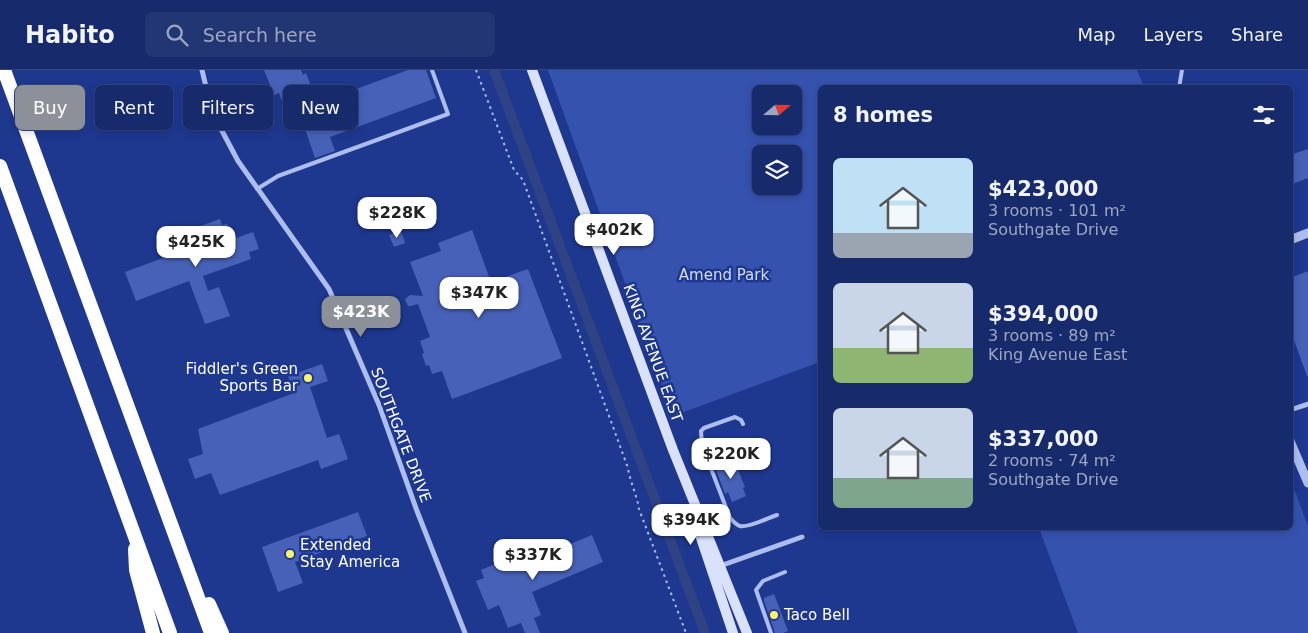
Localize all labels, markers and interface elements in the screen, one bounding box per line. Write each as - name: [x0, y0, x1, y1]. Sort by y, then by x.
- search box: [145, 12, 495, 57]
- text: Habito: [25, 21, 115, 49]
- icon: search: [163, 21, 191, 49]
- text: Search here: [203, 24, 317, 46]
- text: Map: [1077, 24, 1115, 45]
- text: Layers: [1143, 24, 1203, 45]
- text: Share: [1231, 24, 1283, 45]
- chip: Buy: [15, 85, 85, 130]
- chip: Rent: [95, 85, 173, 130]
- chip: Filters: [183, 85, 273, 130]
- chip: New: [283, 85, 358, 130]
- north arrow: [752, 85, 802, 135]
- map controls: [752, 85, 802, 195]
- icon: filters: [1250, 101, 1278, 129]
- text: 8 homes: [833, 103, 933, 127]
- button: layers: [752, 145, 802, 195]
- text: $423,000: [988, 177, 1098, 201]
- icon: home: [873, 178, 933, 238]
- pin: $228K: [362, 196, 432, 239]
- text: 3 rooms · 101 m²: [988, 201, 1126, 220]
- text: $228K: [369, 203, 425, 222]
- pin: $402K: [579, 214, 649, 256]
- text: $402K: [586, 220, 642, 239]
- text: Southgate Drive: [988, 220, 1118, 239]
- pin: $425K: [161, 226, 231, 268]
- text: $425K: [168, 232, 224, 251]
- park label: Amend Park: [679, 266, 769, 284]
- pin: $347K: [444, 276, 514, 319]
- street label: KING AVENUE EAST: [620, 281, 687, 425]
- text: $347K: [451, 283, 507, 302]
- pin: $423K: [326, 296, 396, 338]
- text: $423K: [333, 302, 389, 321]
- text: $394,000: [988, 302, 1098, 326]
- icon: home: [873, 303, 933, 363]
- text: 3 rooms · 89 m²: [988, 326, 1116, 345]
- text: King Avenue East: [988, 345, 1127, 364]
- place label: Fiddler's Green Sports Bar: [186, 360, 299, 395]
- street label: SOUTHGATE DRIVE: [367, 365, 435, 505]
- marker: Fiddler's Green Sports Bar: [302, 372, 314, 384]
- text: $337,000: [988, 427, 1098, 451]
- icon: home: [873, 428, 933, 488]
- pin: $220K: [696, 438, 766, 480]
- text: $220K: [703, 444, 759, 463]
- text: 2 rooms · 74 m²: [988, 451, 1116, 470]
- text: Southgate Drive: [988, 470, 1118, 489]
- pin: $394K: [656, 504, 726, 546]
- text: $394K: [663, 510, 719, 529]
- place label: Extended Stay America: [300, 536, 400, 571]
- pin: $337K: [498, 538, 568, 581]
- text: $337K: [505, 545, 561, 564]
- marker: Extended Stay America: [284, 548, 296, 560]
- place label: Taco Bell: [783, 606, 850, 624]
- marker: Taco Bell: [768, 609, 780, 621]

